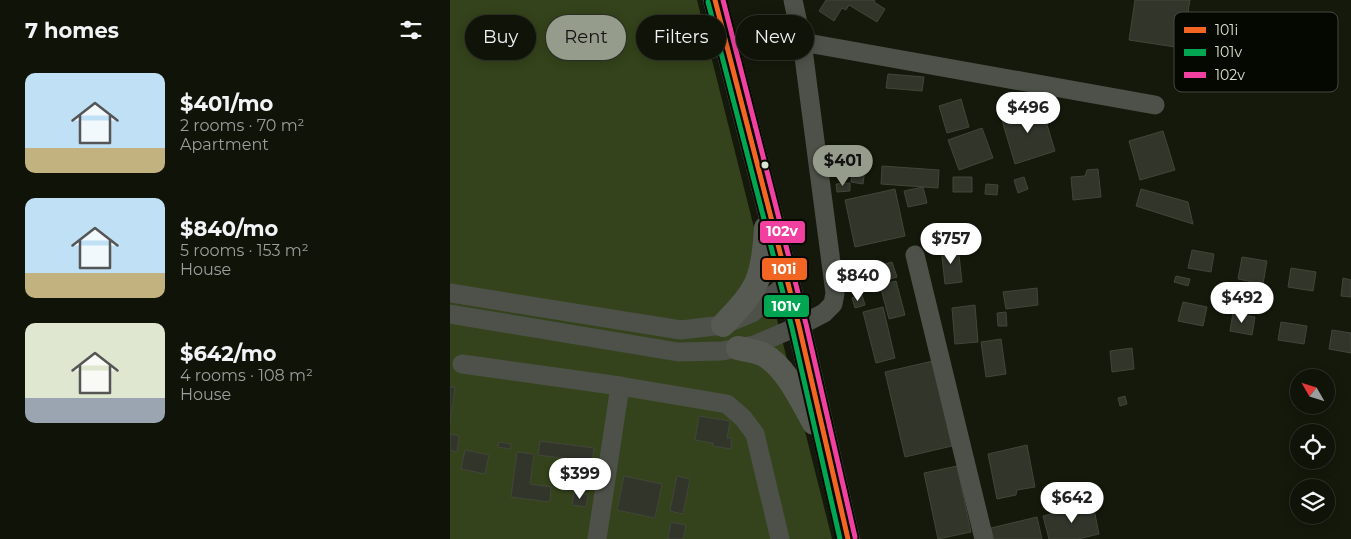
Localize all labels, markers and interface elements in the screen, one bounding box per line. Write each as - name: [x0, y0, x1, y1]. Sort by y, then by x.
- legend: [1174, 12, 1338, 92]
- chip: Buy: [465, 15, 536, 60]
- chip: Rent: [546, 15, 626, 60]
- chip: Filters: [636, 15, 726, 60]
- chip: New: [736, 15, 814, 60]
- icon: filters: [397, 16, 425, 44]
- text: 7 homes: [25, 18, 119, 43]
- text: 101i: [1215, 21, 1238, 39]
- text: 101v: [1215, 43, 1242, 61]
- text: 102v: [1215, 66, 1245, 84]
- text: $401/mo: [180, 91, 273, 116]
- pin: $496: [998, 92, 1058, 134]
- icon: home: [65, 93, 125, 153]
- text: $496: [1007, 98, 1049, 117]
- text: 2 rooms · 70 m²: [180, 116, 305, 135]
- text: Apartment: [180, 135, 269, 154]
- pin: $401: [813, 144, 873, 187]
- text: $401: [824, 151, 862, 170]
- unlabelled marker: [760, 160, 770, 170]
- text: $840/mo: [180, 216, 278, 241]
- icon: home: [65, 218, 125, 278]
- line badge: 102v: [759, 220, 806, 244]
- text: 102v: [766, 222, 798, 240]
- pin: $757: [921, 222, 981, 265]
- text: $757: [932, 229, 970, 248]
- text: 5 rooms · 153 m²: [180, 241, 309, 260]
- line badge: 101i: [761, 257, 808, 281]
- text: House: [180, 260, 231, 279]
- text: 101i: [772, 260, 796, 278]
- pin: $840: [828, 260, 888, 302]
- text: $840: [837, 266, 879, 285]
- pin: $492: [1212, 282, 1272, 324]
- text: $492: [1222, 288, 1262, 307]
- line badge: 101v: [763, 294, 810, 318]
- text: 101v: [772, 297, 801, 315]
- text: $642/mo: [180, 341, 277, 366]
- icon: home: [65, 343, 125, 403]
- text: 4 rooms · 108 m²: [180, 366, 313, 385]
- north arrow: [1290, 369, 1335, 414]
- map controls: [1290, 369, 1335, 524]
- text: House: [180, 385, 231, 404]
- button: locate: [1290, 424, 1335, 469]
- pin: $399: [550, 458, 610, 500]
- text: $399: [560, 464, 600, 483]
- button: layers: [1290, 479, 1335, 524]
- pin: $642: [1042, 482, 1102, 524]
- text: $642: [1052, 488, 1092, 507]

